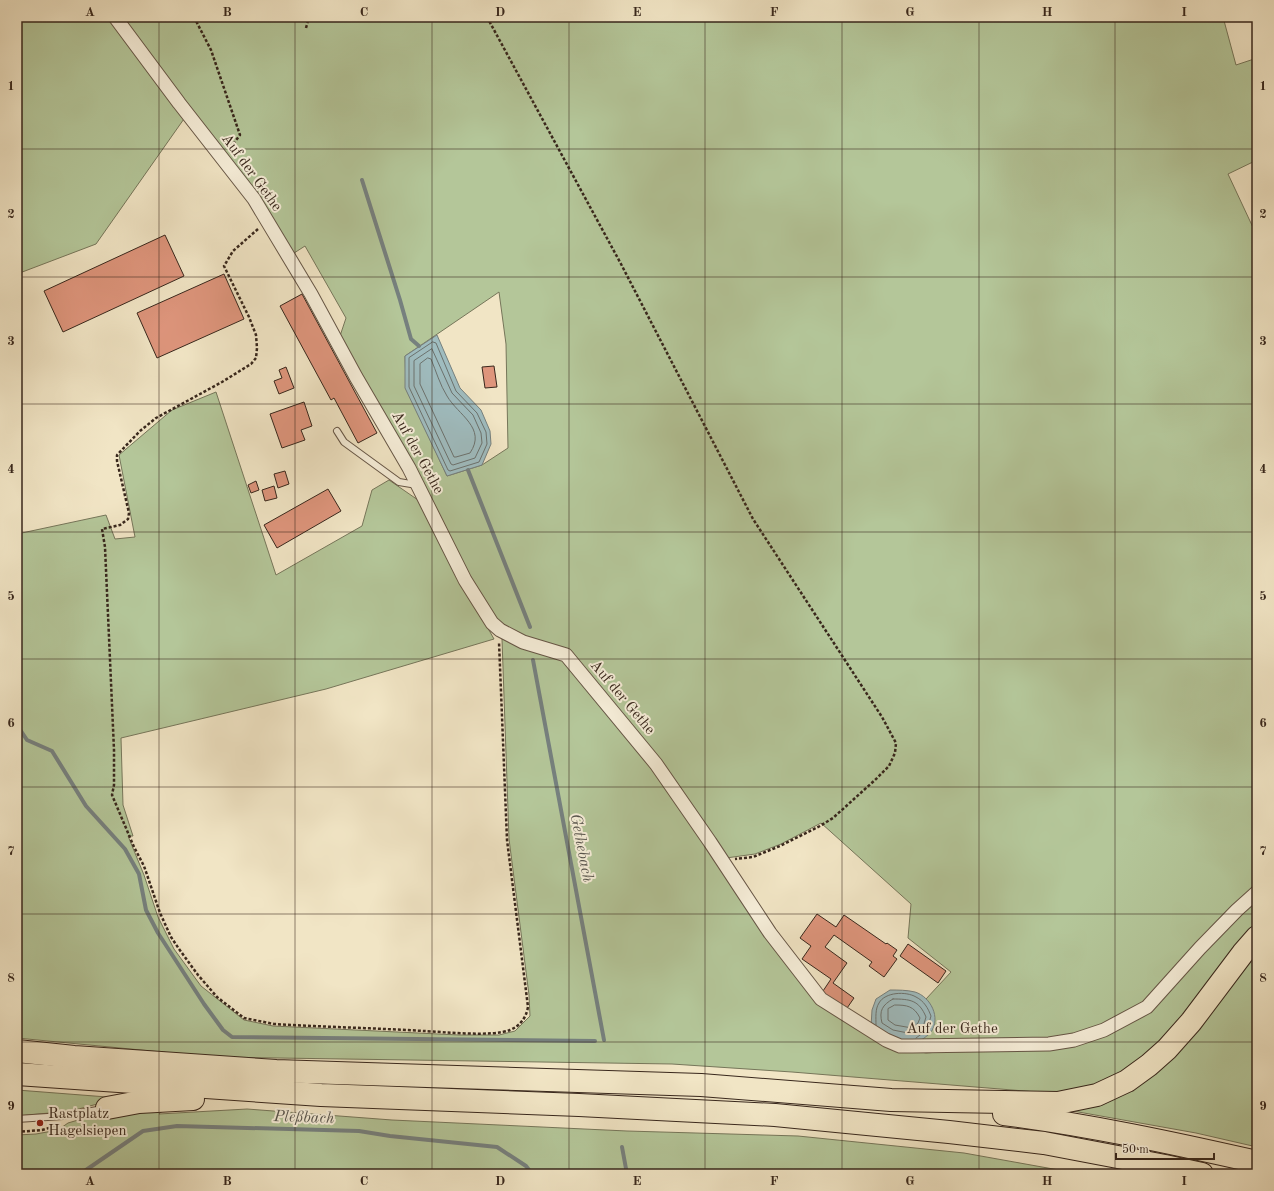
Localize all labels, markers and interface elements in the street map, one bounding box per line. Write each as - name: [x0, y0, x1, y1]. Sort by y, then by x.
- text: A: [85, 6, 95, 19]
- text: B: [222, 6, 232, 19]
- text: C: [360, 6, 368, 19]
- text: D: [495, 6, 505, 19]
- text: E: [633, 6, 642, 19]
- text: F: [770, 6, 779, 19]
- text: G: [905, 6, 915, 19]
- text: H: [1042, 6, 1053, 19]
- text: I: [1181, 6, 1187, 19]
- text: 1: [7, 80, 15, 93]
- text: 1: [1259, 80, 1267, 93]
- street label: Auf der Gethe: [218, 131, 284, 215]
- text: 2: [7, 208, 15, 221]
- text: 2: [1259, 208, 1267, 221]
- text: 3: [7, 335, 15, 348]
- text: 3: [1259, 335, 1267, 348]
- street label: Auf der Gethe: [388, 409, 446, 497]
- text: 4: [7, 463, 15, 476]
- text: 4: [1259, 463, 1267, 476]
- text: 5: [7, 590, 15, 603]
- text: 5: [1259, 590, 1267, 603]
- street label: Auf der Gethe: [587, 658, 657, 738]
- text: 6: [7, 717, 15, 730]
- text: 6: [1259, 717, 1267, 730]
- water label: Gethebach: [567, 812, 595, 884]
- text: 7: [7, 845, 15, 858]
- text: 7: [1259, 845, 1267, 858]
- text: 8: [7, 972, 15, 985]
- text: 8: [1259, 972, 1267, 985]
- street label: Auf der Gethe: [906, 1022, 998, 1037]
- text: 9: [7, 1100, 15, 1113]
- text: 9: [1259, 1100, 1267, 1113]
- place label: Rastplatz Hagelsiepen: [48, 1107, 127, 1139]
- water label: Pleßbach: [272, 1109, 335, 1127]
- marker: Rastplatz Hagelsiepen: [35, 1118, 45, 1128]
- scale bar: [1116, 1135, 1214, 1161]
- text: 50 m: [1122, 1143, 1149, 1156]
- text: A: [85, 1175, 95, 1188]
- text: B: [222, 1175, 232, 1188]
- text: C: [360, 1175, 368, 1188]
- text: D: [495, 1175, 505, 1188]
- text: E: [633, 1175, 642, 1188]
- text: F: [770, 1175, 779, 1188]
- text: G: [905, 1175, 915, 1188]
- text: H: [1042, 1175, 1053, 1188]
- text: I: [1181, 1175, 1187, 1188]

